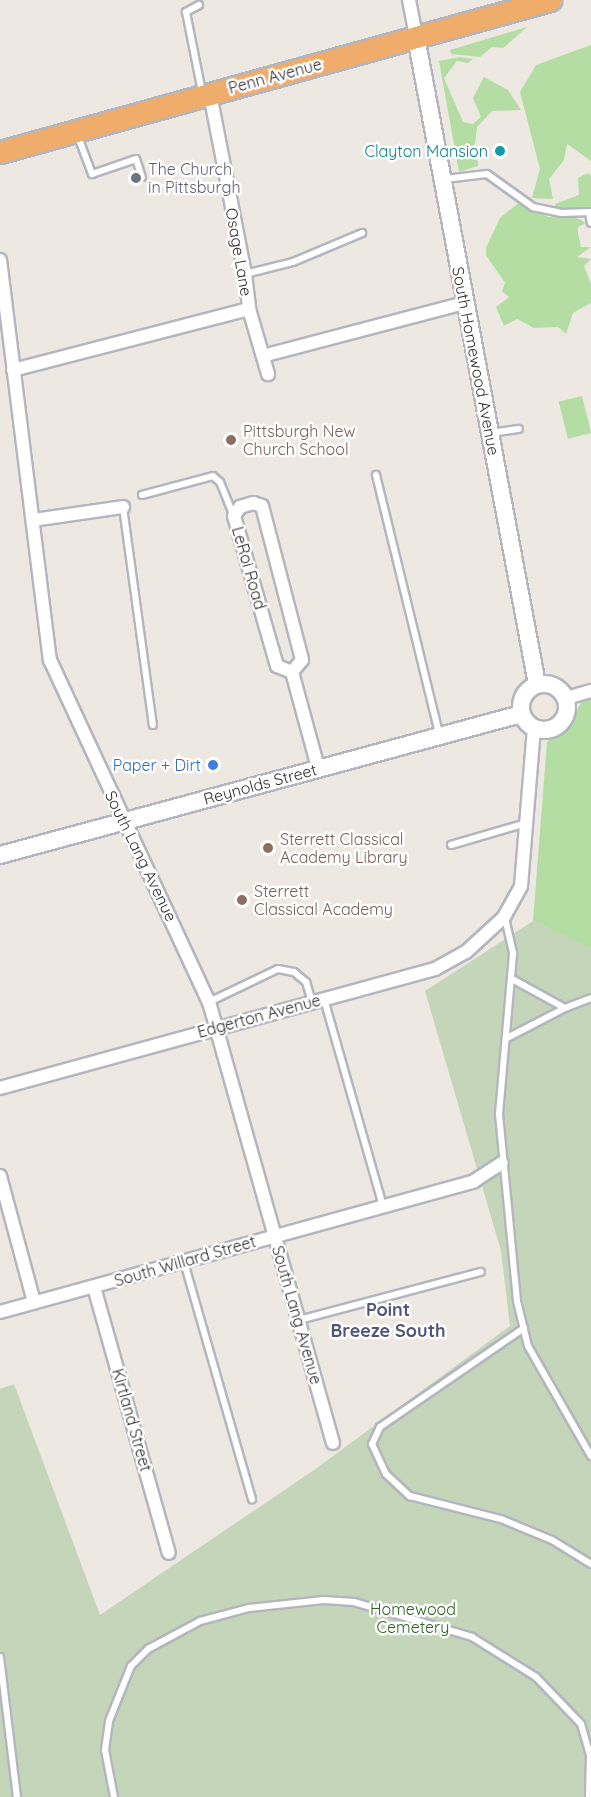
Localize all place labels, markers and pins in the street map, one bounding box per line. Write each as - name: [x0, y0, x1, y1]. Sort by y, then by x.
- place label: Clayton Mansion: [364, 141, 488, 161]
- marker: Clayton Mansion: [493, 144, 507, 158]
- place label: The Church in Pittsburgh: [148, 159, 240, 197]
- marker: The Church in Pittsburgh: [129, 171, 143, 185]
- place label: Pittsburgh New Church School: [243, 421, 356, 459]
- marker: Pittsburgh New Church School: [224, 433, 238, 447]
- place label: Paper + Dirt: [113, 755, 201, 775]
- marker: Paper + Dirt: [206, 758, 220, 772]
- place label: Sterrett Classical Academy Library: [280, 829, 408, 867]
- marker: Sterrett Classical Academy Library: [261, 841, 275, 855]
- place label: Sterrett Classical Academy: [254, 881, 393, 919]
- marker: Sterrett Classical Academy: [235, 893, 249, 907]

